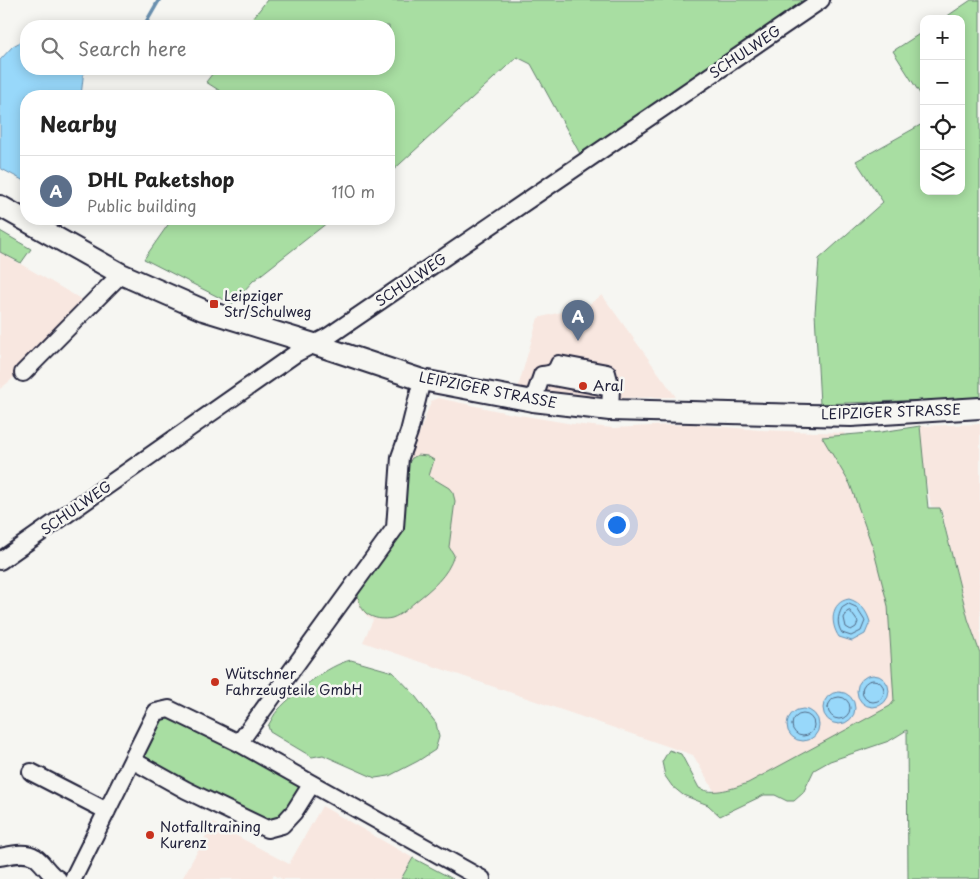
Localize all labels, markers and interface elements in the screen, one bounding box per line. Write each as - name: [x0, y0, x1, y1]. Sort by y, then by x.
- map controls: [920, 15, 965, 195]
- button: +: [920, 15, 965, 60]
- search box: [20, 20, 395, 75]
- street label: SCHULWEG: [705, 20, 785, 83]
- icon: search: [38, 34, 66, 62]
- text: Search here: [78, 34, 187, 62]
- button: −: [920, 60, 965, 105]
- button: locate: [920, 105, 965, 150]
- text: Nearby: [40, 107, 117, 139]
- button: layers: [920, 150, 965, 195]
- text: DHL Paketshop: [87, 165, 235, 193]
- text: A: [50, 179, 62, 203]
- text: 110 m: [332, 179, 375, 203]
- text: Public building: [87, 193, 197, 217]
- street label: SCHULWEG: [371, 248, 451, 311]
- place label: Leipziger Str/Schulweg: [224, 285, 312, 322]
- marker: Leipziger Str/Schulweg: [208, 298, 220, 310]
- pin: A: [562, 300, 594, 341]
- street label: LEIPZIGER STRASSE: [417, 366, 559, 413]
- place label: Aral: [593, 375, 623, 396]
- marker: Aral: [577, 380, 589, 392]
- street label: LEIPZIGER STRASSE: [821, 399, 961, 424]
- street label: SCHULWEG: [36, 475, 115, 540]
- your location: [604, 512, 630, 538]
- place label: Wütschner Fahrzeugteile GmbH: [225, 663, 362, 700]
- marker: Wütschner Fahrzeugteile GmbH: [209, 676, 221, 688]
- place label: Notfalltraining Kurenz: [160, 816, 261, 853]
- marker: Notfalltraining Kurenz: [144, 829, 156, 841]

